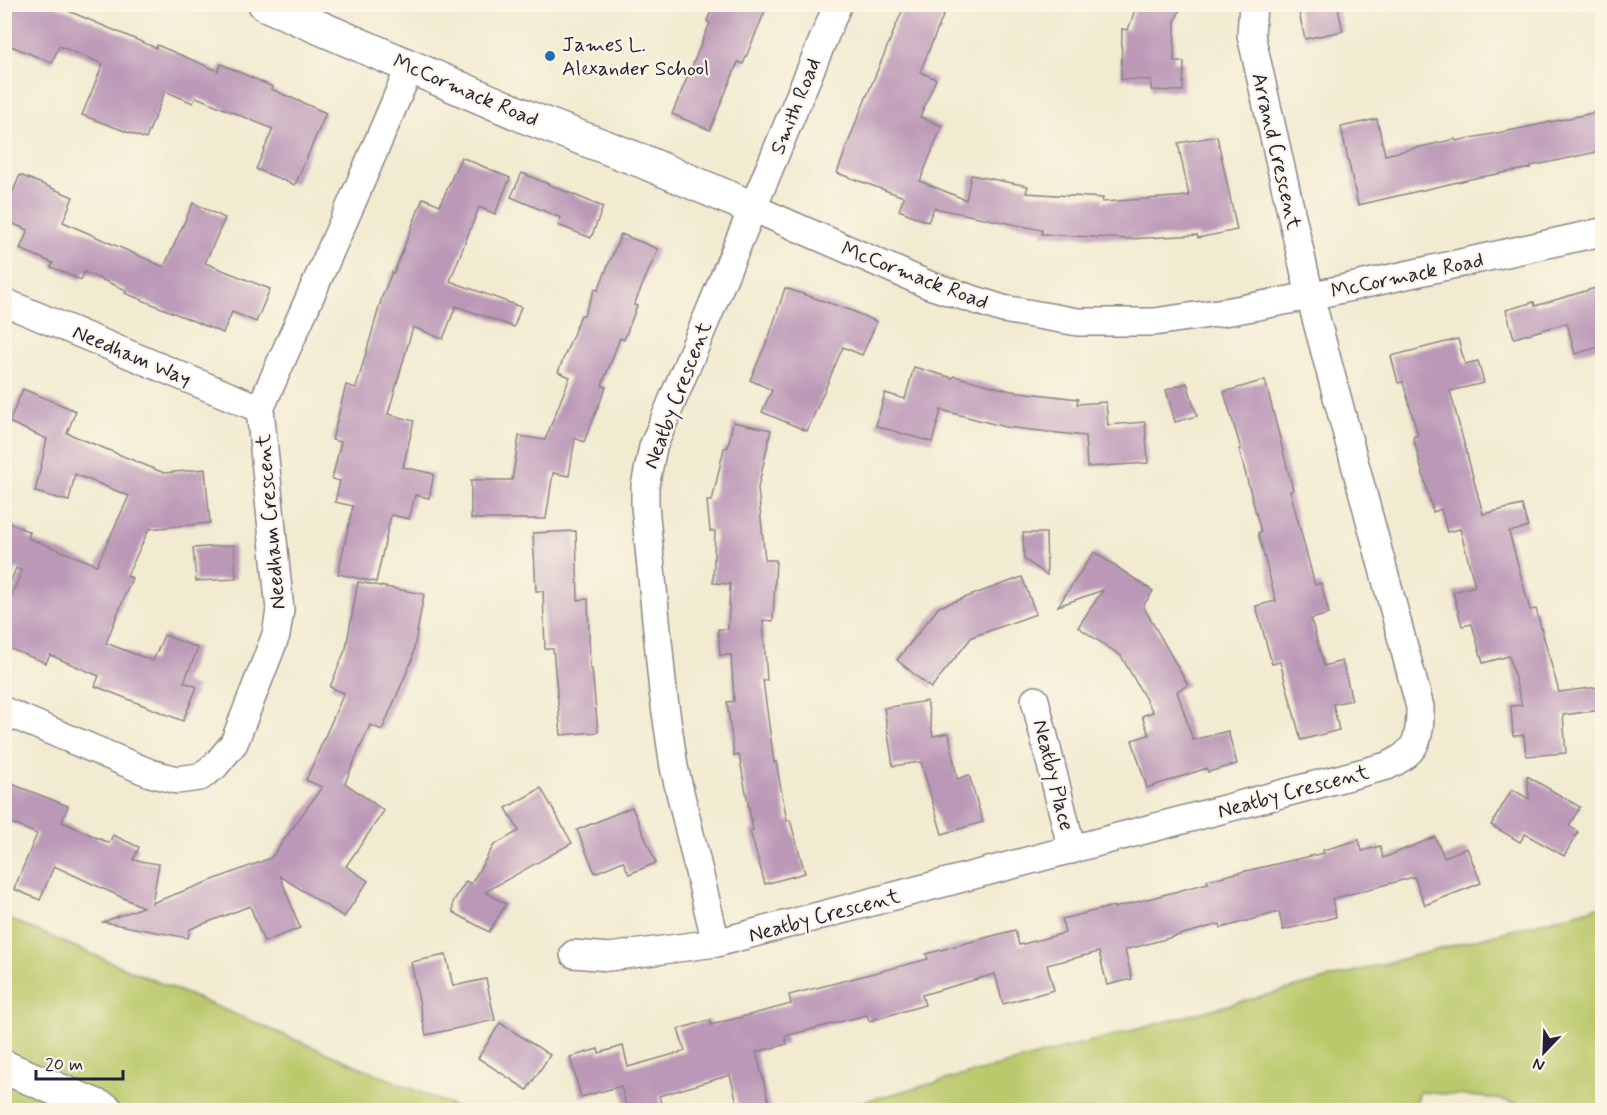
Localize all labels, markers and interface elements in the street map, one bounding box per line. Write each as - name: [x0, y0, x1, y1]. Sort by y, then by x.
- place label: James L. Alexander School: [562, 31, 709, 83]
- street label: McCormack Road: [389, 48, 543, 134]
- marker: James L. Alexander School: [543, 49, 557, 63]
- street label: Smith Road: [764, 54, 828, 159]
- street label: Arrand Crescent: [1244, 70, 1308, 233]
- street label: McCormack Road: [837, 235, 992, 317]
- street label: McCormack Road: [1328, 246, 1486, 306]
- street label: Neatby Crescent: [637, 317, 719, 473]
- street label: Needham Way: [68, 318, 195, 393]
- street label: Needham Crescent: [249, 432, 293, 611]
- street label: Neatby Place: [1026, 717, 1080, 834]
- street label: Neatby Crescent: [1215, 758, 1373, 826]
- street label: Neatby Crescent: [746, 882, 904, 950]
- north arrow: [1514, 1022, 1574, 1082]
- scale bar: [36, 1043, 123, 1081]
- text: 20 m: [45, 1053, 83, 1077]
- text: N: [1530, 1053, 1548, 1076]

